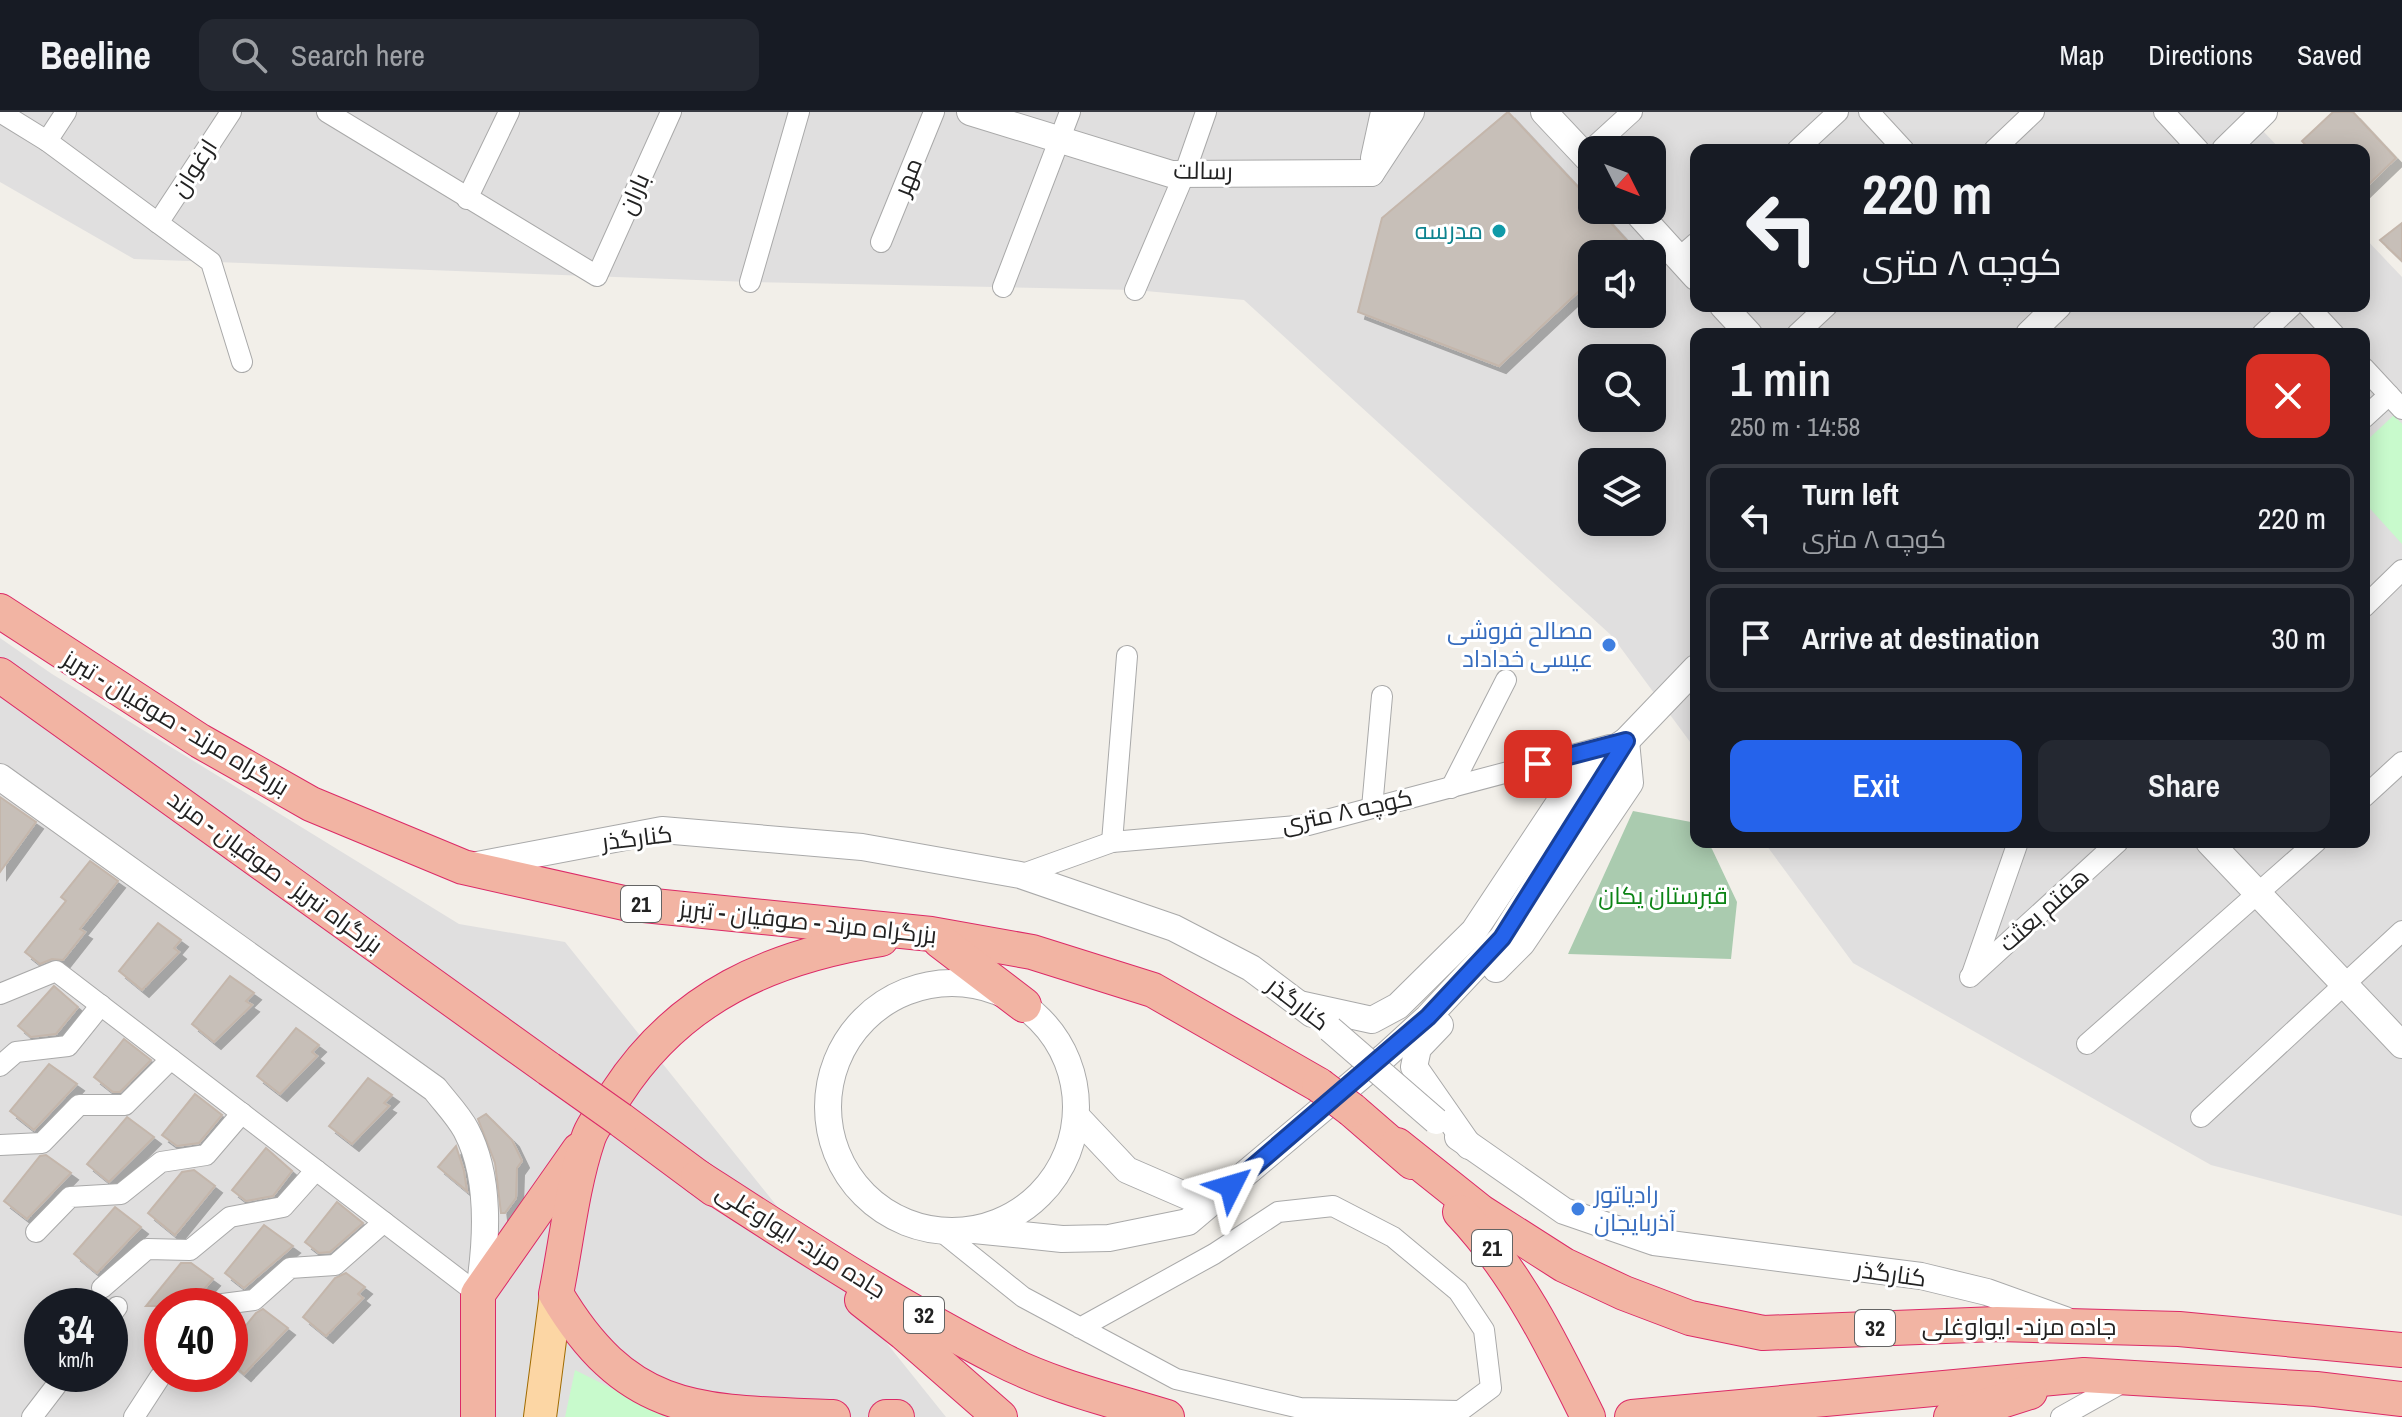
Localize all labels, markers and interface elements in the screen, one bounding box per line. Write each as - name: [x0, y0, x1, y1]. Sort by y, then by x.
- search box: [199, 19, 759, 91]
- text: Beeline: [40, 30, 151, 81]
- icon: search: [227, 33, 271, 77]
- text: Search here: [291, 35, 425, 75]
- text: Map: [2060, 36, 2104, 74]
- text: Directions: [2148, 36, 2253, 74]
- text: Saved: [2297, 36, 2362, 74]
- street label: ارغوان: [163, 132, 224, 203]
- north arrow: [1578, 136, 1666, 224]
- map controls: [1578, 136, 1666, 536]
- street label: مهر: [884, 153, 929, 202]
- street label: رسالت: [1173, 153, 1233, 187]
- text: 220 m: [1862, 156, 1992, 231]
- street label: باران: [610, 168, 656, 219]
- icon: left: [1730, 176, 1834, 280]
- place label: مدرسه: [1415, 214, 1483, 246]
- marker: مدرسه: [1490, 222, 1508, 240]
- text: کوچه ۸ متری: [1862, 238, 2062, 286]
- button: sound: [1578, 240, 1666, 328]
- button: search: [1578, 344, 1666, 432]
- text: 1 min: [1730, 346, 1831, 411]
- button: close: [2246, 354, 2330, 438]
- text: 250 m · 14:58: [1730, 409, 1860, 444]
- button: layers: [1578, 448, 1666, 536]
- text: Turn left: [1802, 474, 1899, 514]
- icon: left: [1734, 496, 1778, 540]
- text: 220 m: [2258, 498, 2326, 538]
- text: کوچه ۸ متری: [1802, 521, 1946, 556]
- place label: مصالح فروشی عیسی خداداد: [1447, 614, 1593, 674]
- icon: arrive: [1734, 616, 1778, 660]
- text: Arrive at destination: [1802, 618, 2040, 658]
- text: 30 m: [2271, 618, 2326, 658]
- marker: مصالح فروشی عیسی خداداد: [1600, 636, 1618, 654]
- street label: بزرگراه مرند - صوفیان - تبریز: [56, 641, 296, 802]
- pin: [1504, 730, 1572, 798]
- button: Exit: [1730, 740, 2022, 832]
- button: Share: [2038, 740, 2330, 832]
- icon: arrive: [1516, 742, 1560, 786]
- street label: کوچه ۸ متری: [1278, 781, 1415, 840]
- street label: بزرگراه تبریز - صوفیان - مرند: [162, 782, 390, 960]
- street label: کنارگذر: [598, 817, 674, 857]
- street label: هفتم بعثت: [1991, 860, 2096, 959]
- park label: قبرستان یکان: [1598, 879, 1728, 911]
- road number: 21: [621, 886, 661, 922]
- street label: بزرگراه مرند - صوفیان - تبریز: [676, 891, 938, 950]
- street label: کنارگذر: [1259, 968, 1336, 1038]
- position arrow: [1189, 1144, 1273, 1228]
- street label: جاده مرند- ایواوغلی: [711, 1175, 892, 1305]
- place label: رادیاتور آذربایجان: [1592, 1178, 1676, 1238]
- marker: رادیاتور آذربایجان: [1569, 1200, 1587, 1218]
- road number: 21: [1472, 1230, 1512, 1266]
- street label: کنارگذر: [1852, 1252, 1928, 1294]
- speed limit sign: 40: [144, 1288, 248, 1392]
- road number: 32: [904, 1297, 944, 1333]
- text: 34: [58, 1303, 94, 1356]
- road number: 32: [1855, 1310, 1895, 1346]
- street label: جاده مرند- ایواوغلی: [1922, 1310, 2116, 1342]
- text: km/h: [58, 1346, 94, 1373]

